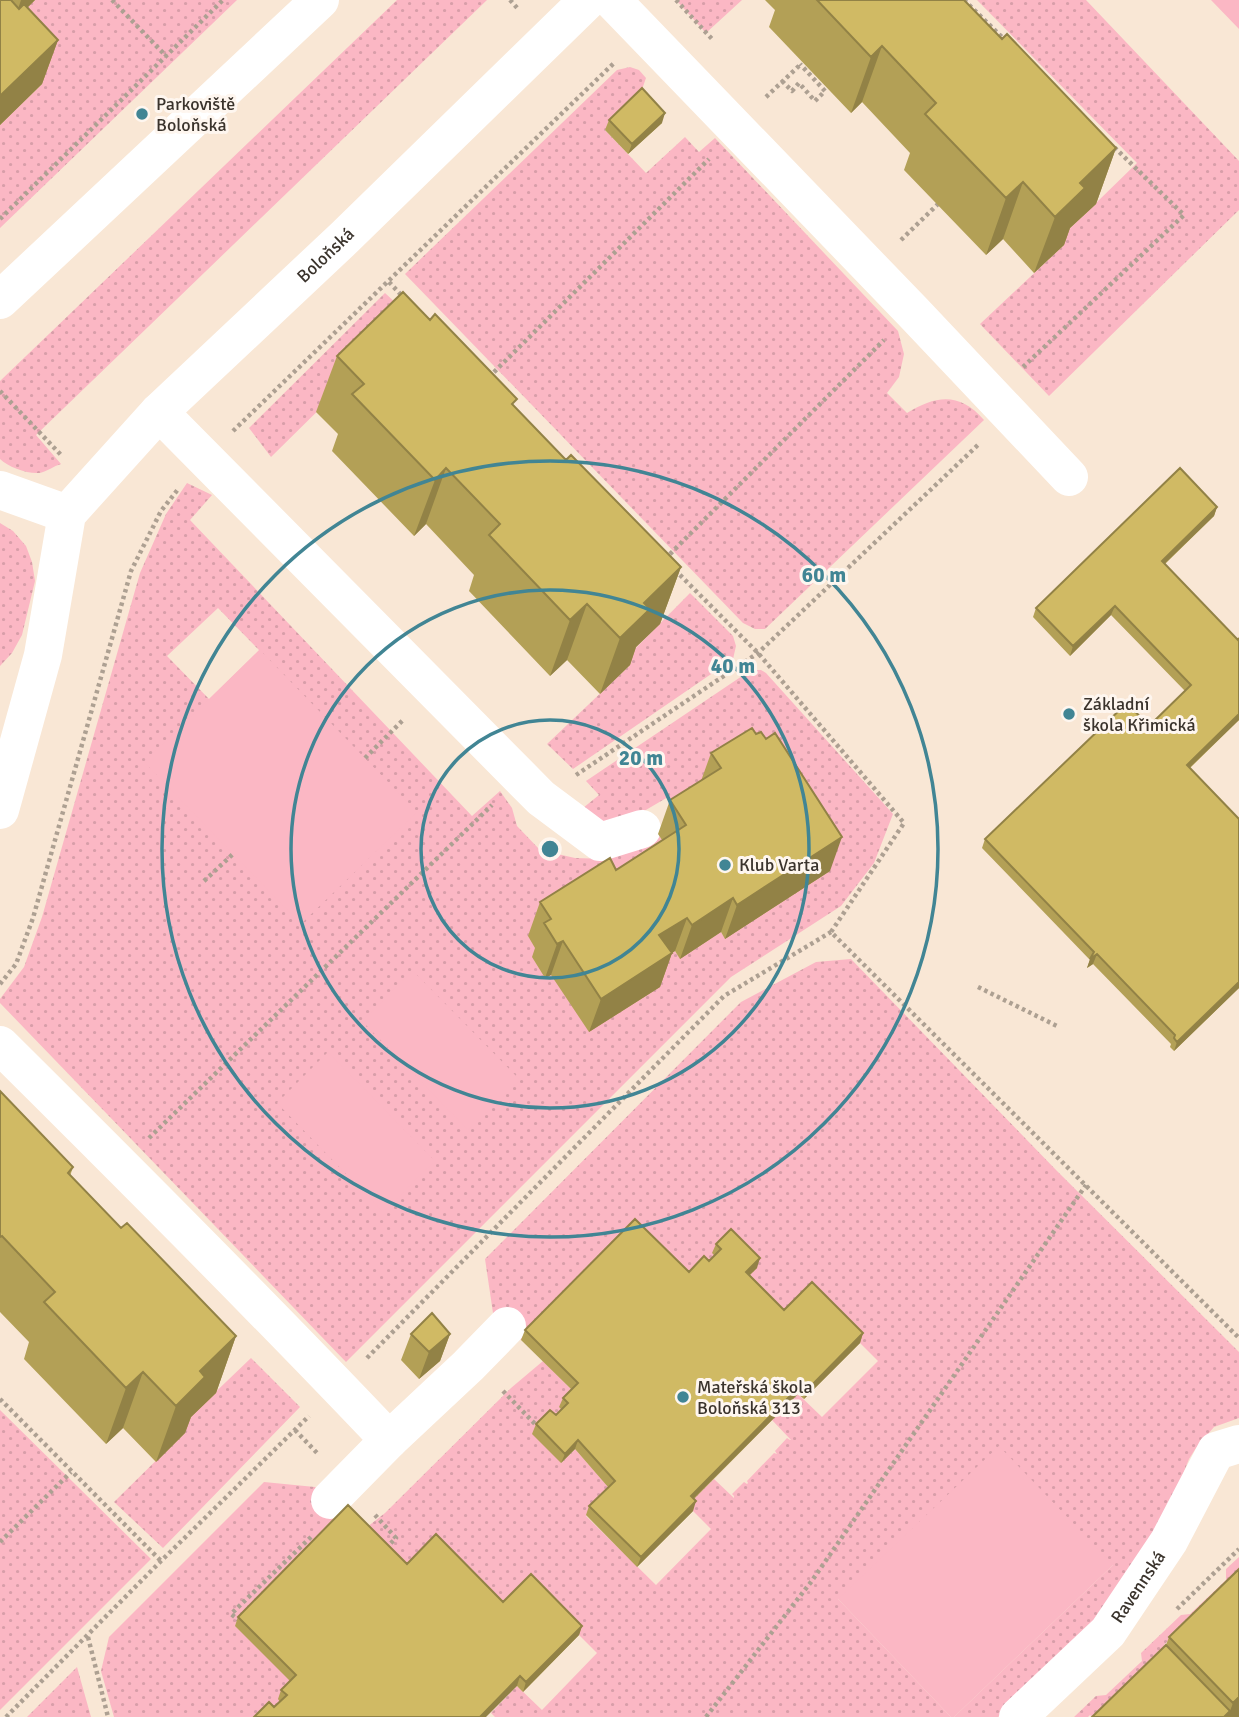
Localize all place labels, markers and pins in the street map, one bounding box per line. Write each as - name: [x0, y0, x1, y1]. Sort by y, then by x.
- place label: Parkoviště Boloňská: [156, 93, 235, 136]
- marker: Parkoviště Boloňská: [134, 106, 150, 122]
- place label: Základní škola Křimická: [1083, 693, 1196, 736]
- marker: Základní škola Křimická: [1061, 706, 1077, 722]
- centre of rings: [538, 837, 562, 861]
- place label: Klub Varta: [739, 854, 819, 876]
- marker: Klub Varta: [717, 857, 733, 873]
- place label: Mateřská škola Boloňská 313: [697, 1376, 813, 1419]
- marker: Mateřská škola Boloňská 313: [675, 1389, 691, 1405]

